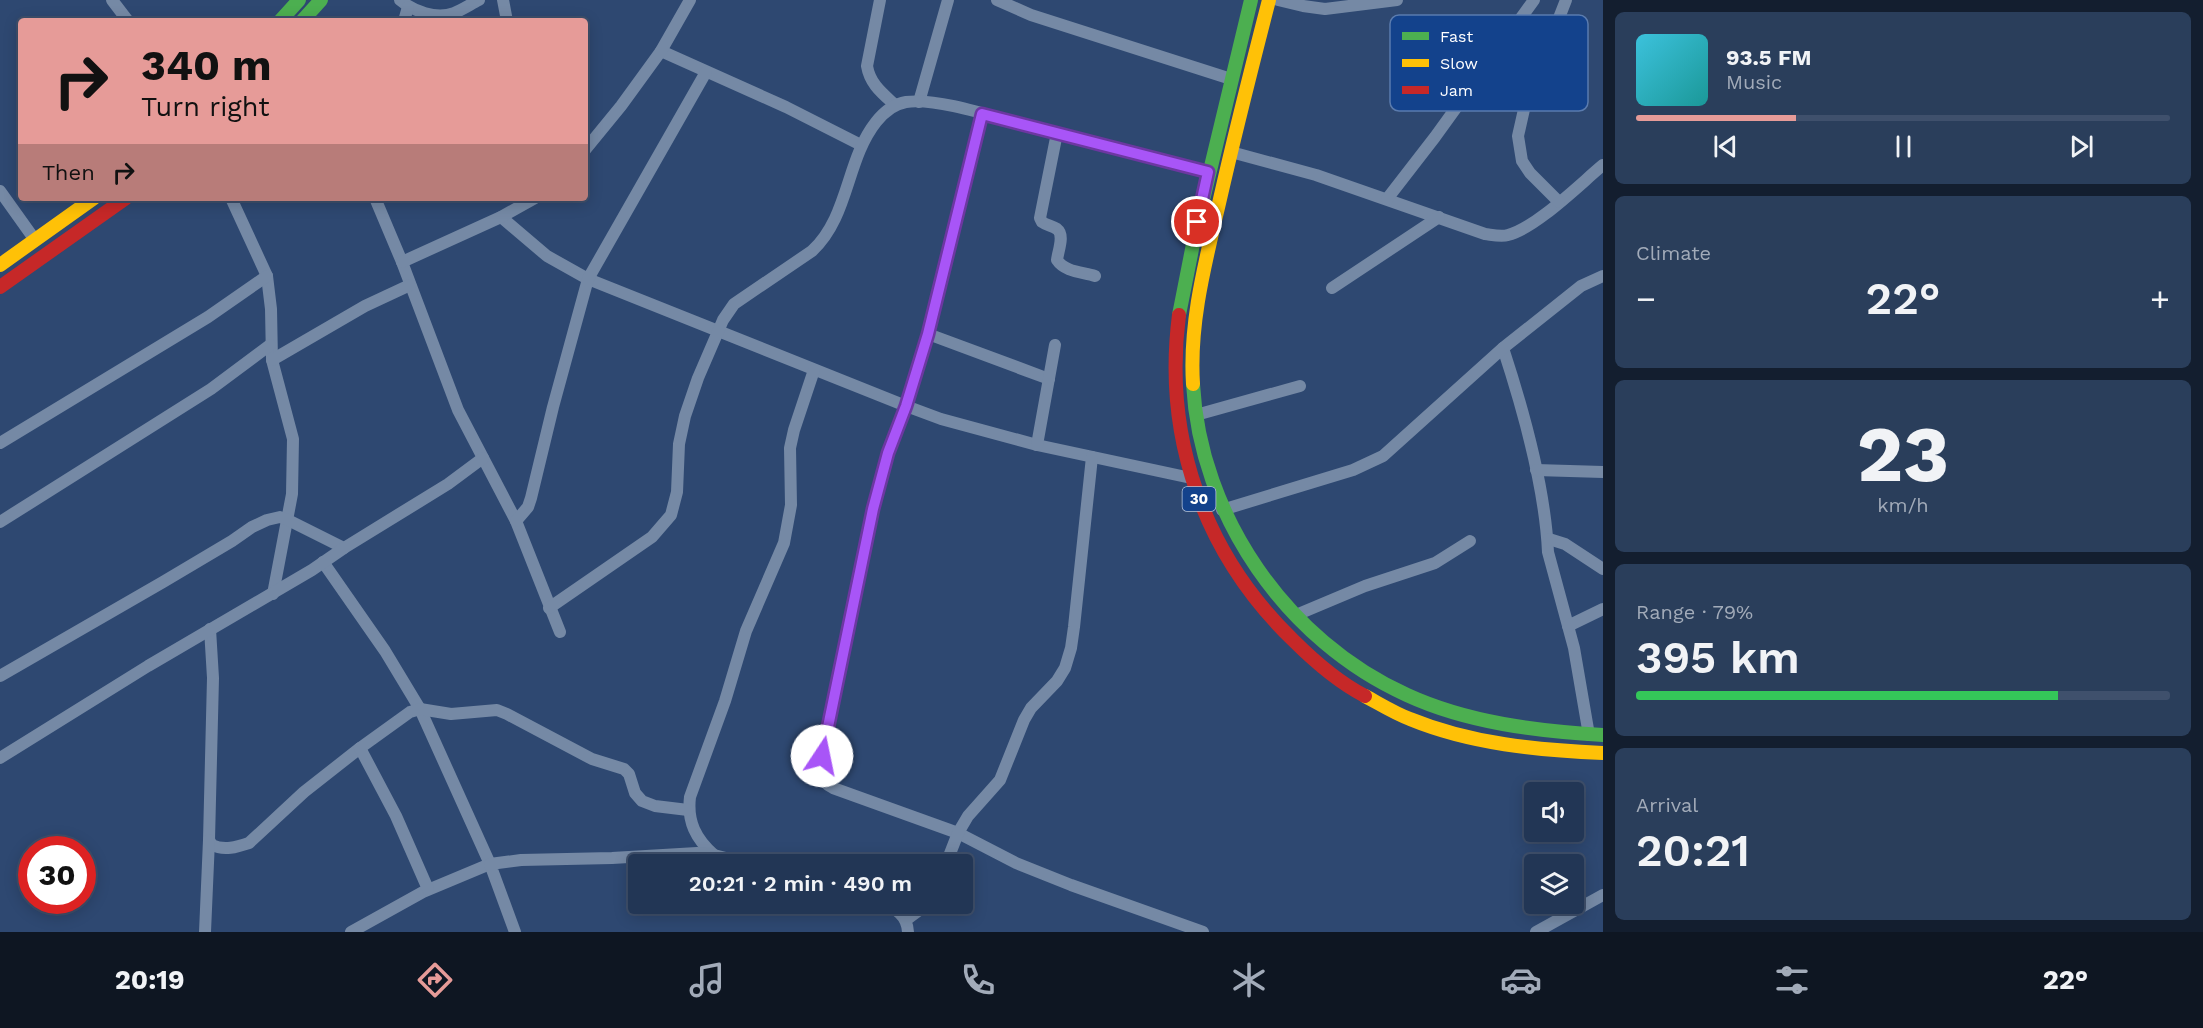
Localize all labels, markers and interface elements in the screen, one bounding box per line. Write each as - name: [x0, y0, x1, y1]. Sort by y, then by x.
- legend: [1390, 15, 1588, 111]
- text: Fast: [1440, 27, 1473, 46]
- text: 340 m: [141, 41, 272, 90]
- icon: right: [42, 42, 120, 120]
- text: 93.5 FM: [1726, 45, 1811, 70]
- text: Slow: [1440, 54, 1478, 73]
- text: Music: [1726, 70, 1782, 94]
- text: Jam: [1440, 81, 1473, 100]
- text: Turn right: [141, 91, 270, 123]
- icon: previous: [1709, 130, 1742, 163]
- icon: pause: [1887, 130, 1920, 163]
- icon: next: [2065, 130, 2098, 163]
- icon: right: [107, 156, 140, 189]
- text: Then: [42, 160, 95, 185]
- pin: [1171, 196, 1222, 247]
- icon: arrive: [1180, 205, 1213, 238]
- text: Climate: [1636, 241, 1711, 265]
- text: 22°: [1866, 272, 1940, 325]
- text: −: [1636, 279, 1656, 318]
- text: +: [2150, 279, 2170, 318]
- text: 23: [1857, 408, 1949, 500]
- road number: 30: [1182, 487, 1216, 511]
- text: km/h: [1877, 493, 1929, 517]
- text: Range · 79%: [1636, 600, 1753, 624]
- text: 395 km: [1636, 631, 1800, 684]
- position arrow: [790, 724, 854, 788]
- map controls: [1524, 782, 1584, 914]
- button: sound: [1524, 782, 1584, 842]
- text: Arrival: [1636, 793, 1698, 817]
- text: 20:21: [1636, 824, 1750, 877]
- speed limit sign: 30: [18, 836, 96, 914]
- button: layers: [1524, 854, 1584, 914]
- text: 20:21 · 2 min · 490 m: [689, 871, 912, 896]
- icon: directions: [414, 959, 456, 1001]
- icon: music: [686, 959, 728, 1001]
- icon: phone: [957, 959, 999, 1001]
- icon: climate: [1228, 959, 1270, 1001]
- icon: car: [1500, 959, 1542, 1001]
- icon: filters: [1771, 959, 1813, 1001]
- text: 20:19: [115, 964, 185, 996]
- text: 22°: [2043, 964, 2088, 996]

